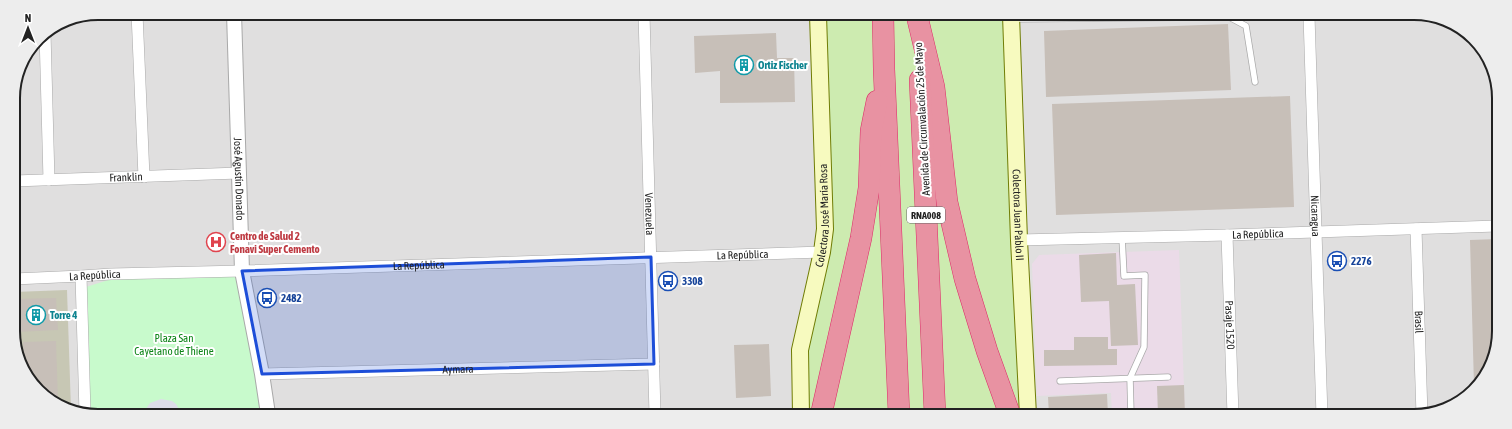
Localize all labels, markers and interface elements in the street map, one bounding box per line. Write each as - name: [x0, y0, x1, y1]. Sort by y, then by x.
- north arrow: [8, 8, 48, 48]
- text: N: [25, 12, 31, 24]
- street label: Avenida de Circunvalación 25 de Mayo: [912, 42, 932, 196]
- building icon: Ortiz Fischer: [733, 54, 755, 76]
- place label: Ortiz Fischer: [758, 59, 808, 71]
- street label: José Agustín Donado: [232, 137, 246, 221]
- street label: Colectora José María Rosa: [813, 164, 831, 268]
- street label: Colectora Juan Pablo II: [1010, 169, 1026, 261]
- street label: Franklin: [109, 170, 143, 184]
- street label: Venezuela: [643, 192, 656, 235]
- street label: Nicaragua: [1309, 195, 1322, 237]
- road number: RNA008: [907, 207, 945, 223]
- street label: La República: [1232, 227, 1284, 241]
- place label: Centro de Salud 2 Fonavi Super Cemento: [230, 230, 320, 255]
- hospital icon: Centro de Salud 2 Fonavi Super Cemento: [205, 231, 227, 253]
- street label: La República: [716, 248, 769, 261]
- bus stop icon: 2276: [1326, 250, 1348, 272]
- place label: 2276: [1351, 255, 1372, 267]
- street label: La República: [393, 258, 445, 272]
- street label: La República: [69, 268, 121, 283]
- bus stop icon: 3308: [657, 270, 679, 292]
- place label: 3308: [682, 275, 703, 287]
- bus stop icon: 2482: [256, 287, 278, 309]
- place label: 2482: [281, 292, 302, 304]
- street label: Pasaje 1520: [1223, 300, 1237, 350]
- building icon: Torre 4: [25, 304, 47, 326]
- place label: Torre 4: [50, 309, 78, 321]
- street label: Brasil: [1413, 310, 1425, 334]
- park label: Plaza San Cayetano de Thiene: [134, 332, 214, 357]
- street label: Aymara: [442, 363, 474, 375]

